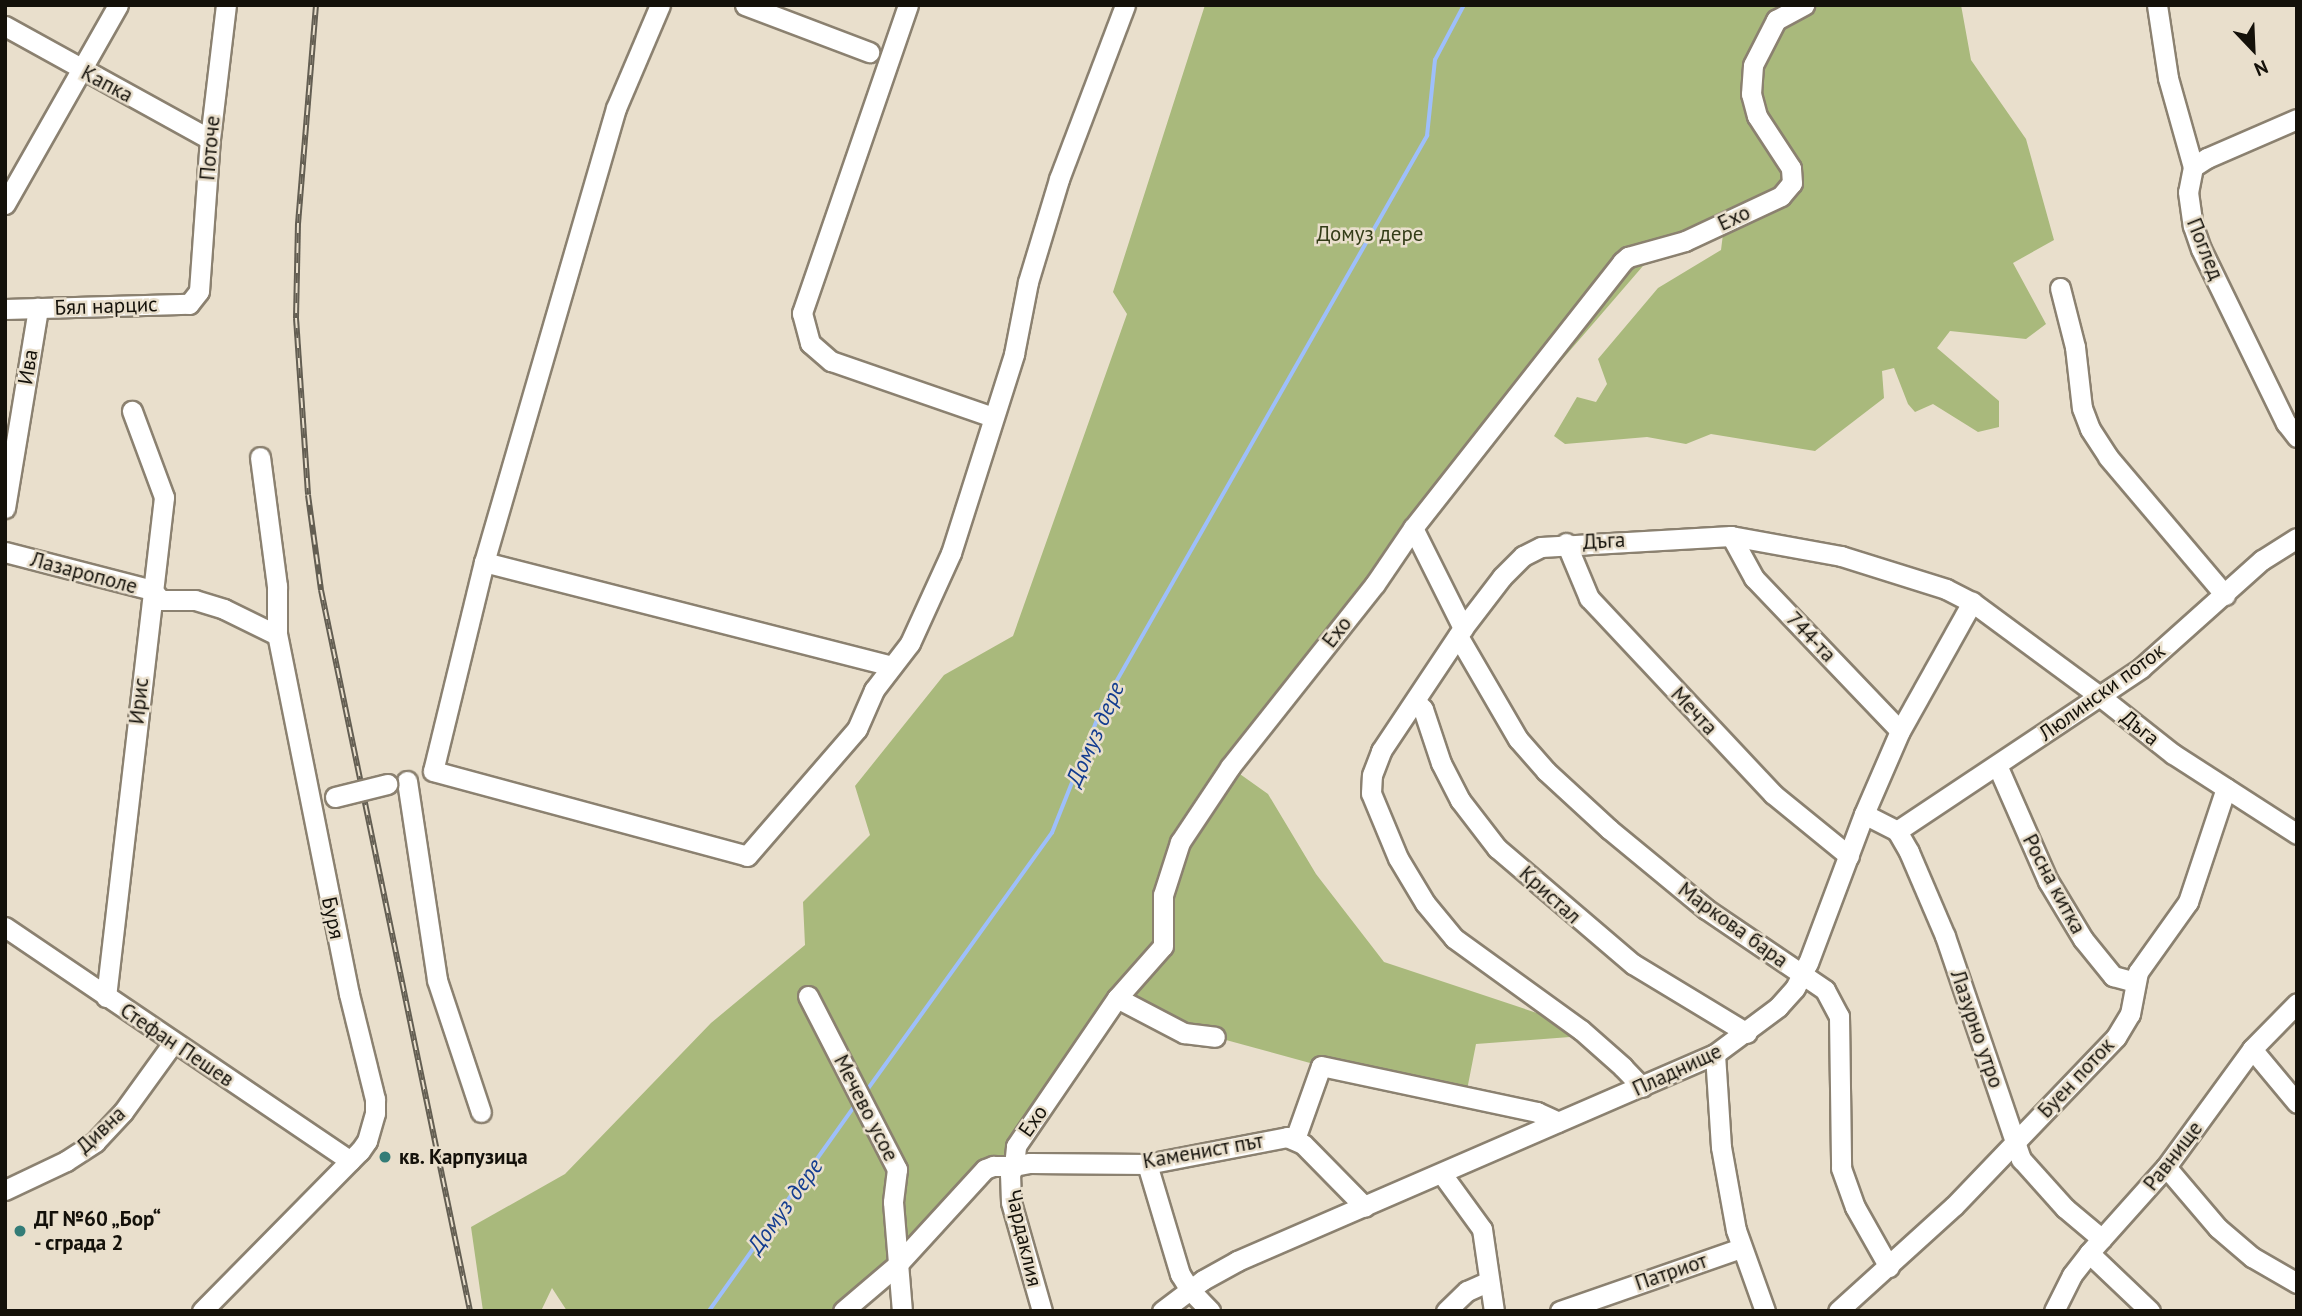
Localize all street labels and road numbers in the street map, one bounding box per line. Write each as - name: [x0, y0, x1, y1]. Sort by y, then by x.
- street label: Капка: [77, 60, 137, 108]
- street label: Поточе: [195, 115, 225, 181]
- street label: Ехо: [1714, 200, 1754, 236]
- street label: Поглед: [2181, 214, 2229, 284]
- street label: Бял нарцис: [54, 292, 158, 320]
- street label: Ива: [13, 348, 43, 386]
- street label: Дъга: [1582, 527, 1626, 555]
- street label: Лазарополе: [28, 547, 140, 599]
- street label: 744-та: [1781, 607, 1841, 667]
- street label: Ехо: [1317, 611, 1357, 653]
- street label: Люлински поток: [2034, 638, 2170, 746]
- street label: Ирис: [124, 677, 154, 725]
- street label: Мечта: [1666, 682, 1722, 740]
- street label: Дъга: [2116, 705, 2164, 751]
- street label: Росна китка: [2017, 830, 2091, 938]
- street label: Кристал: [1514, 861, 1586, 929]
- street label: Маркова бара: [1673, 877, 1793, 973]
- street label: Буря: [316, 895, 350, 941]
- street label: Лазурно утро: [1945, 967, 2009, 1091]
- street label: Стефан Пешев: [115, 998, 239, 1092]
- street label: Буен поток: [2033, 1033, 2119, 1123]
- street label: Пладнище: [1628, 1038, 1726, 1102]
- street label: Мечево усое: [828, 1051, 904, 1165]
- street label: Ехо: [1013, 1100, 1053, 1142]
- street label: Дивна: [71, 1101, 131, 1159]
- street label: Равнище: [2138, 1116, 2208, 1196]
- street label: Каменист път: [1140, 1128, 1266, 1174]
- street label: Чардаклия: [1001, 1187, 1047, 1289]
- street label: Патриот: [1632, 1248, 1710, 1296]

